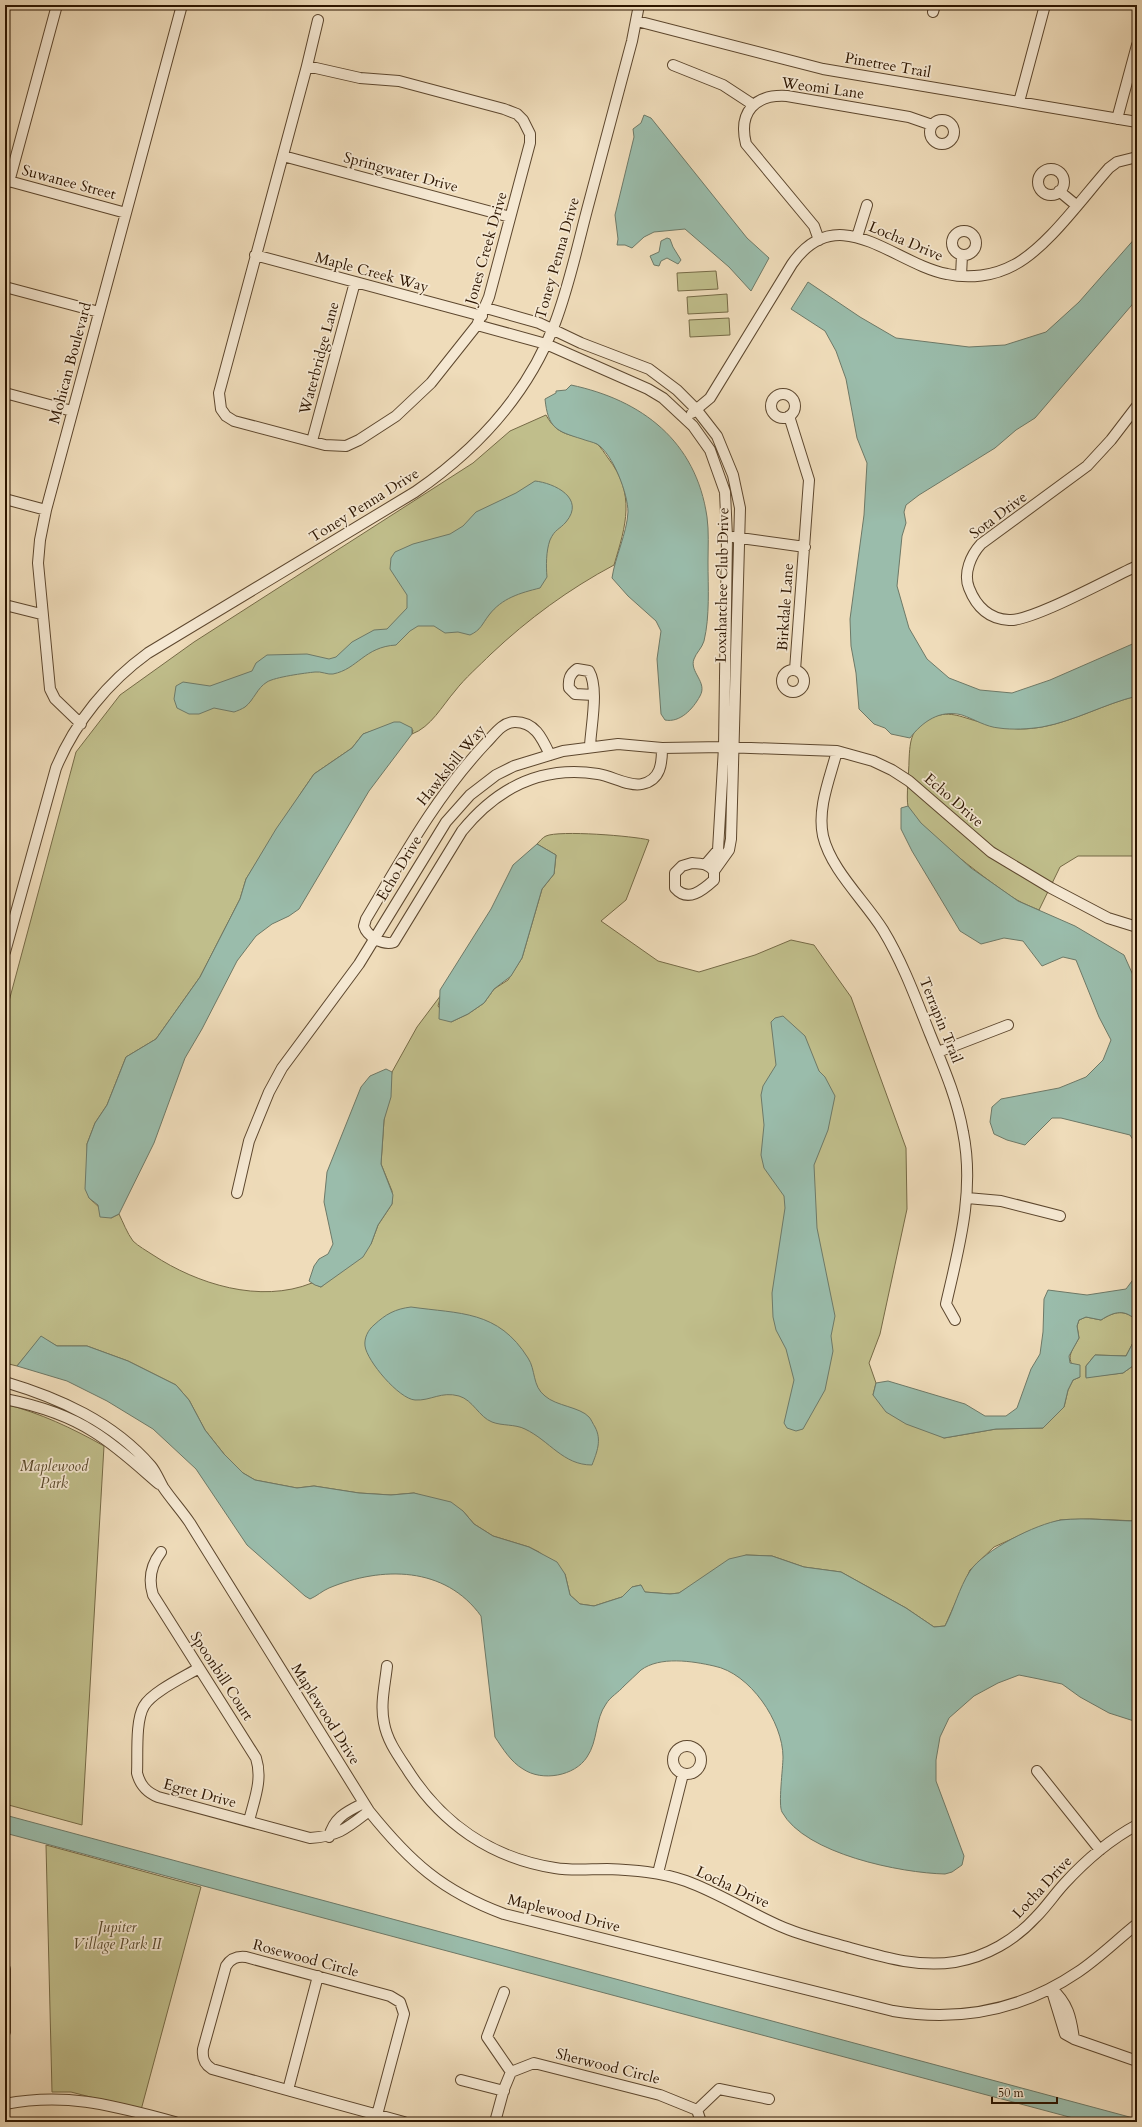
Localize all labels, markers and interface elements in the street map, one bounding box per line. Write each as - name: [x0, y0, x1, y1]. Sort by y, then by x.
- street label: Pinetree Trail: [843, 48, 933, 82]
- street label: Weomi Lane: [779, 72, 866, 104]
- street label: Springwater Drive: [341, 147, 461, 197]
- street label: Suwanee Street: [20, 160, 118, 204]
- street label: Jones Creek Drive: [460, 189, 512, 309]
- street label: Toney Penna Drive: [530, 195, 584, 321]
- street label: Locha Drive: [866, 216, 946, 266]
- street label: Maple Creek Way: [313, 247, 431, 297]
- street label: Waterbridge Lane: [294, 299, 344, 418]
- street label: Mohican Boulevard: [44, 300, 96, 426]
- street label: Toney Penna Drive: [305, 463, 423, 547]
- street label: Sota Drive: [965, 487, 1031, 543]
- street label: Loxahatchee Club Drive: [711, 507, 733, 663]
- street label: Birkdale Lane: [772, 562, 798, 652]
- street label: Hawksbill Way: [412, 720, 490, 810]
- street label: Echo Drive: [920, 769, 988, 832]
- street label: Echo Drive: [372, 832, 426, 904]
- street label: Terrapin Trail: [915, 974, 967, 1066]
- park label: Maplewood Park: [20, 1456, 89, 1493]
- street label: Spoonbill Court: [186, 1628, 258, 1725]
- street label: Maplewood Drive: [287, 1660, 365, 1769]
- street label: Egret Drive: [161, 1774, 239, 1812]
- street label: Locha Drive: [1008, 1851, 1076, 1923]
- street label: Locha Drive: [693, 1861, 773, 1913]
- street label: Maplewood Drive: [505, 1889, 623, 1937]
- park label: Jupiter Village Park II: [73, 1917, 162, 1954]
- street label: Rosewood Circle: [251, 1934, 362, 1982]
- street label: Sherwood Circle: [554, 2043, 662, 2089]
- scale bar: [992, 2079, 1057, 2105]
- text: 50 m: [998, 2085, 1025, 2101]

